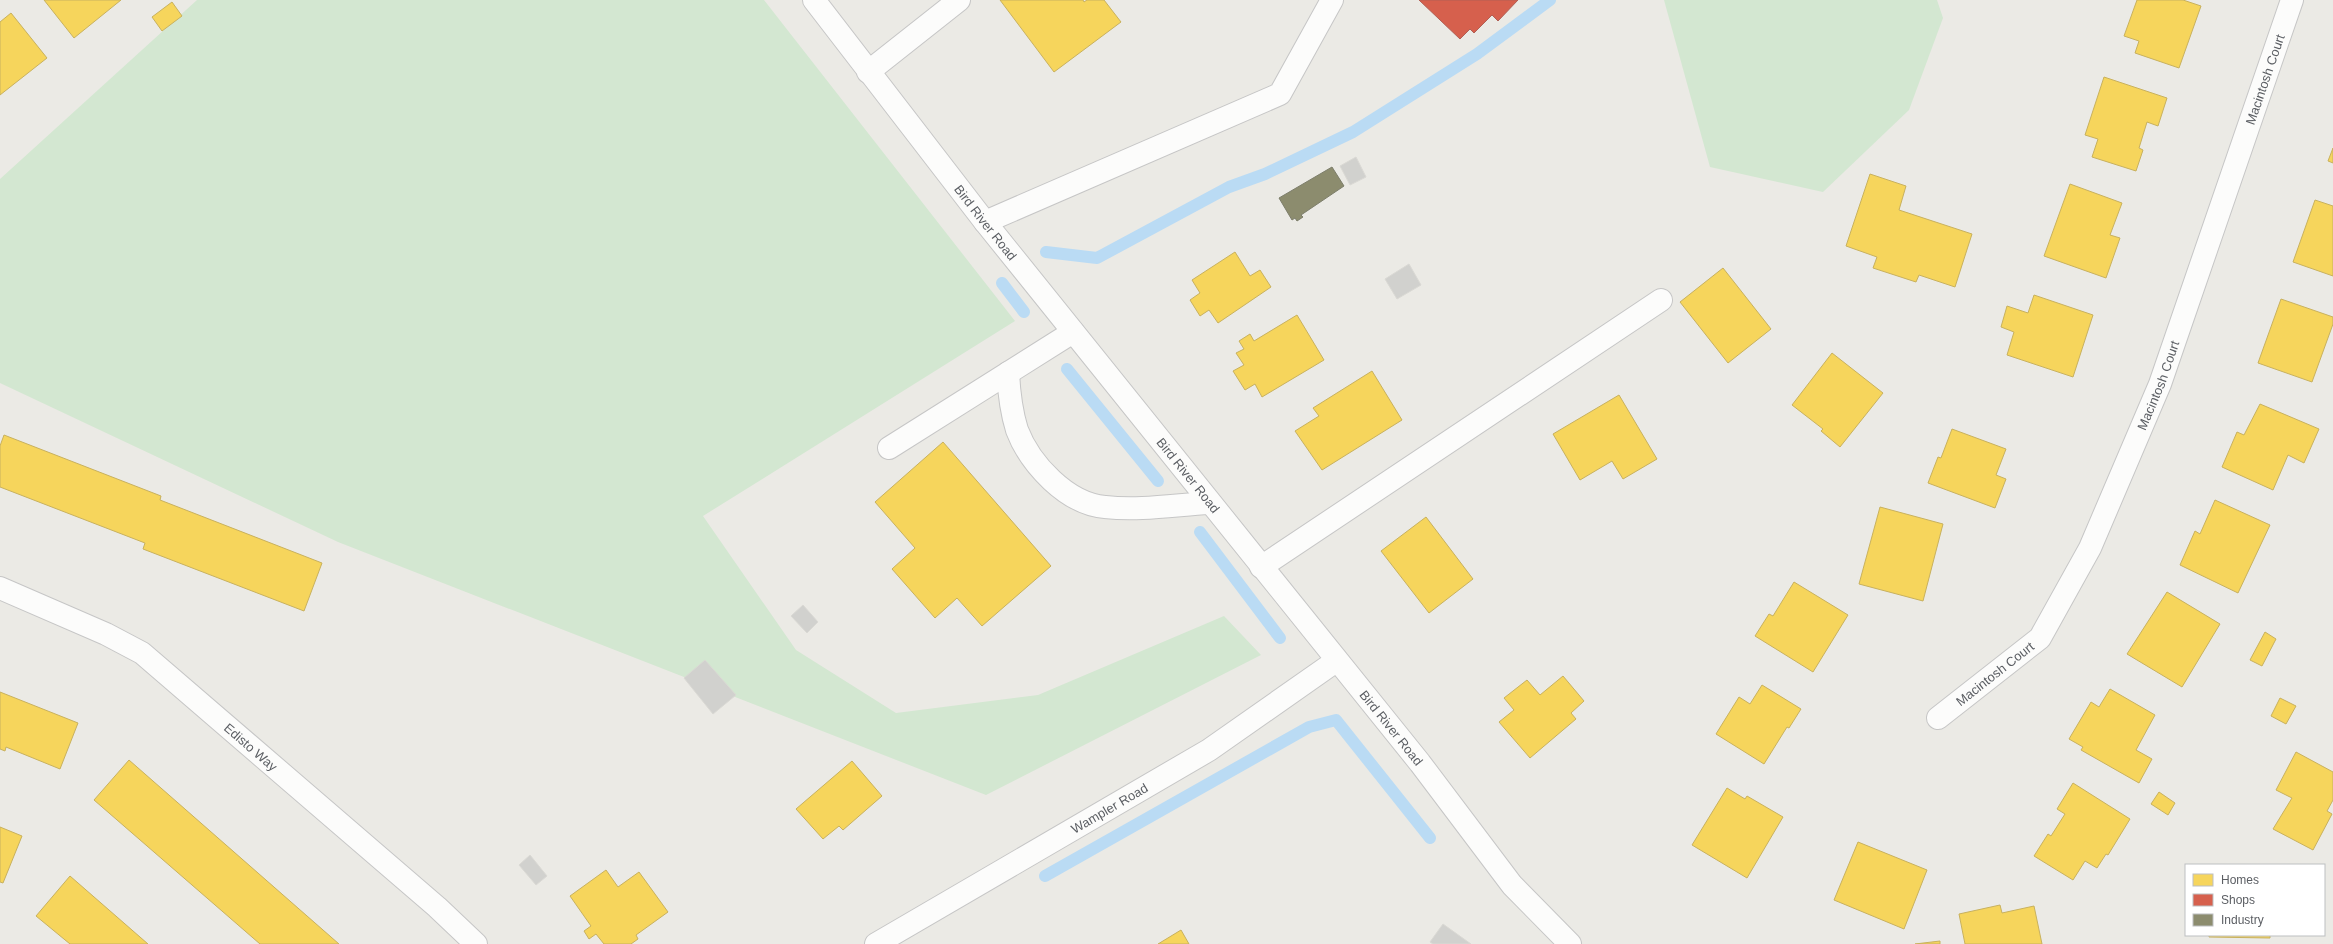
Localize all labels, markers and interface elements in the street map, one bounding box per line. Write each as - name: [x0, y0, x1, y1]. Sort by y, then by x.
- street label: Macintosh Court: [2243, 32, 2288, 127]
- street label: Bird River Road: [951, 182, 1020, 263]
- street label: Macintosh Court: [2134, 338, 2182, 432]
- street label: Bird River Road: [1154, 435, 1223, 516]
- street label: Macintosh Court: [1953, 639, 2037, 709]
- street label: Bird River Road: [1357, 687, 1426, 768]
- street label: Edisto Way: [221, 720, 281, 774]
- street label: Wampler Road: [1068, 780, 1151, 837]
- legend: [2185, 864, 2325, 936]
- text: Homes: [2221, 873, 2259, 887]
- text: Shops: [2221, 893, 2255, 907]
- text: Industry: [2221, 913, 2264, 927]

